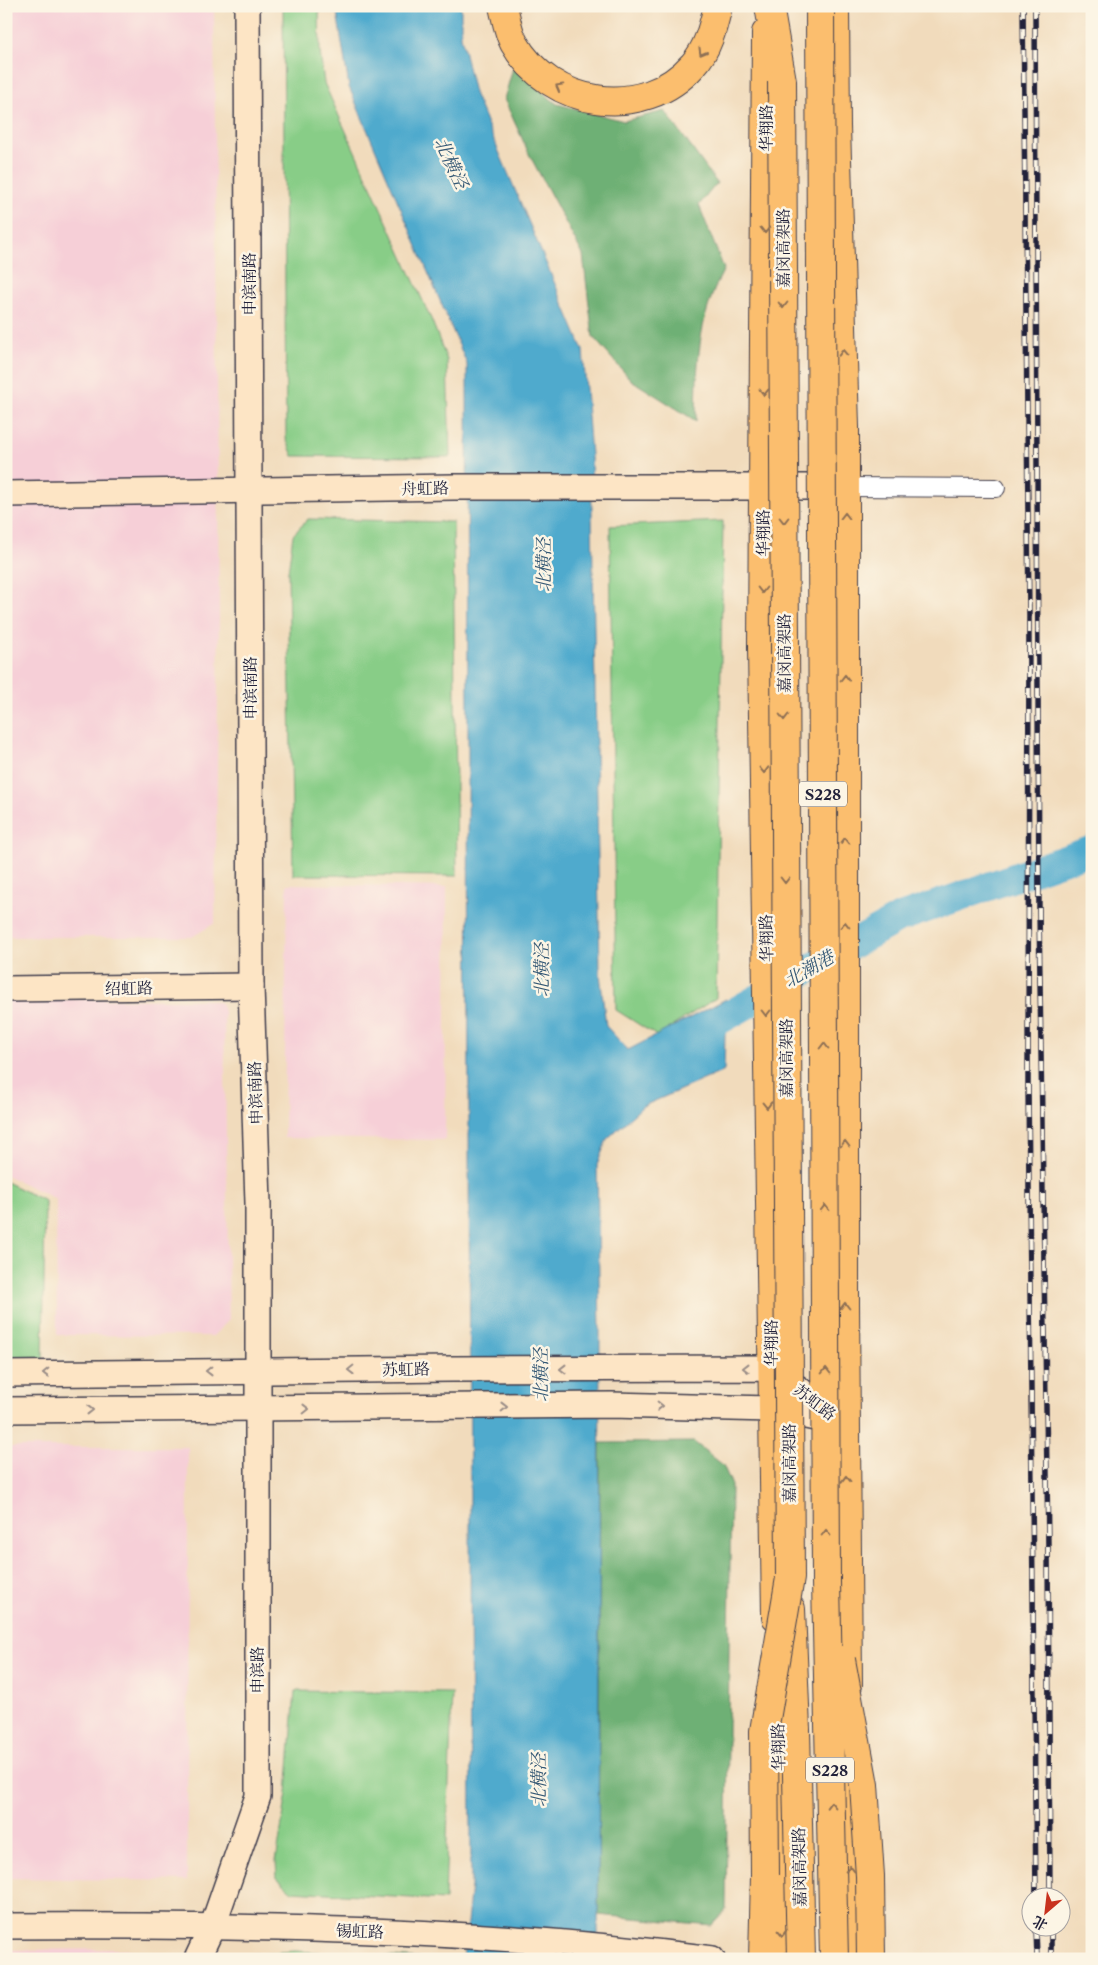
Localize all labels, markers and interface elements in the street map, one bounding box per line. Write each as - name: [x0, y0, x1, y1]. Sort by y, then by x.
- one-way arrow: [698, 46, 708, 55]
- one-way arrow: [556, 83, 565, 93]
- street label: 华翔路: [756, 104, 776, 152]
- water label: 北横泾: [430, 134, 473, 194]
- street label: 嘉闵高架路: [773, 208, 793, 288]
- one-way arrow: [760, 226, 770, 234]
- street label: 申滨南路: [239, 252, 259, 316]
- one-way arrow: [778, 302, 788, 309]
- one-way arrow: [837, 349, 848, 357]
- one-way arrow: [758, 389, 769, 397]
- street label: 舟虹路: [401, 478, 449, 498]
- street label: 华翔路: [753, 509, 773, 557]
- one-way arrow: [840, 512, 850, 520]
- one-way arrow: [779, 516, 789, 524]
- water label: 北横泾: [533, 536, 555, 592]
- one-way arrow: [757, 586, 767, 594]
- street label: 嘉闵高架路: [774, 613, 794, 693]
- street label: 申滨南路: [240, 656, 260, 720]
- one-way arrow: [840, 674, 850, 682]
- one-way arrow: [779, 714, 789, 722]
- one-way arrow: [759, 766, 769, 774]
- road number: S228: [799, 782, 847, 806]
- one-way arrow: [840, 837, 850, 844]
- one-way arrow: [780, 876, 790, 884]
- street label: 华翔路: [756, 914, 776, 962]
- one-way arrow: [840, 920, 850, 928]
- water label: 北横泾: [531, 941, 553, 997]
- water label: 北潮港: [780, 945, 840, 992]
- street label: 绍虹路: [105, 978, 153, 998]
- one-way arrow: [761, 1010, 771, 1017]
- street label: 嘉闵高架路: [776, 1018, 796, 1098]
- one-way arrow: [819, 1041, 830, 1049]
- street label: 申滨南路: [244, 1061, 266, 1125]
- one-way arrow: [762, 1102, 773, 1110]
- one-way arrow: [840, 1139, 850, 1147]
- one-way arrow: [820, 1204, 830, 1212]
- one-way arrow: [840, 1302, 850, 1310]
- street label: 华翔路: [761, 1319, 781, 1367]
- water label: 北横泾: [530, 1346, 552, 1402]
- street label: 苏虹路: [382, 1359, 430, 1379]
- one-way arrow: [742, 1363, 750, 1373]
- one-way arrow: [558, 1364, 566, 1374]
- one-way arrow: [347, 1365, 354, 1375]
- one-way arrow: [205, 1366, 212, 1376]
- one-way arrow: [821, 1366, 831, 1374]
- one-way arrow: [42, 1368, 50, 1379]
- street label: 苏虹路: [790, 1380, 840, 1424]
- one-way arrow: [656, 1401, 664, 1412]
- one-way arrow: [501, 1402, 509, 1412]
- one-way arrow: [302, 1404, 310, 1414]
- one-way arrow: [86, 1405, 94, 1415]
- street label: 嘉闵高架路: [779, 1423, 799, 1503]
- one-way arrow: [841, 1475, 851, 1482]
- one-way arrow: [821, 1529, 831, 1536]
- street label: 申滨路: [247, 1646, 267, 1694]
- street label: 华翔路: [768, 1723, 788, 1771]
- water label: 北横泾: [528, 1751, 550, 1807]
- road number: S228: [806, 1758, 854, 1782]
- one-way arrow: [825, 1801, 836, 1809]
- street label: 嘉闵高架路: [788, 1827, 810, 1907]
- one-way arrow: [845, 1865, 855, 1872]
- north arrow: [1020, 1888, 1070, 1938]
- text: 北: [1029, 1912, 1050, 1935]
- street label: 锡虹路: [336, 1920, 384, 1942]
- one-way arrow: [777, 1929, 787, 1937]

